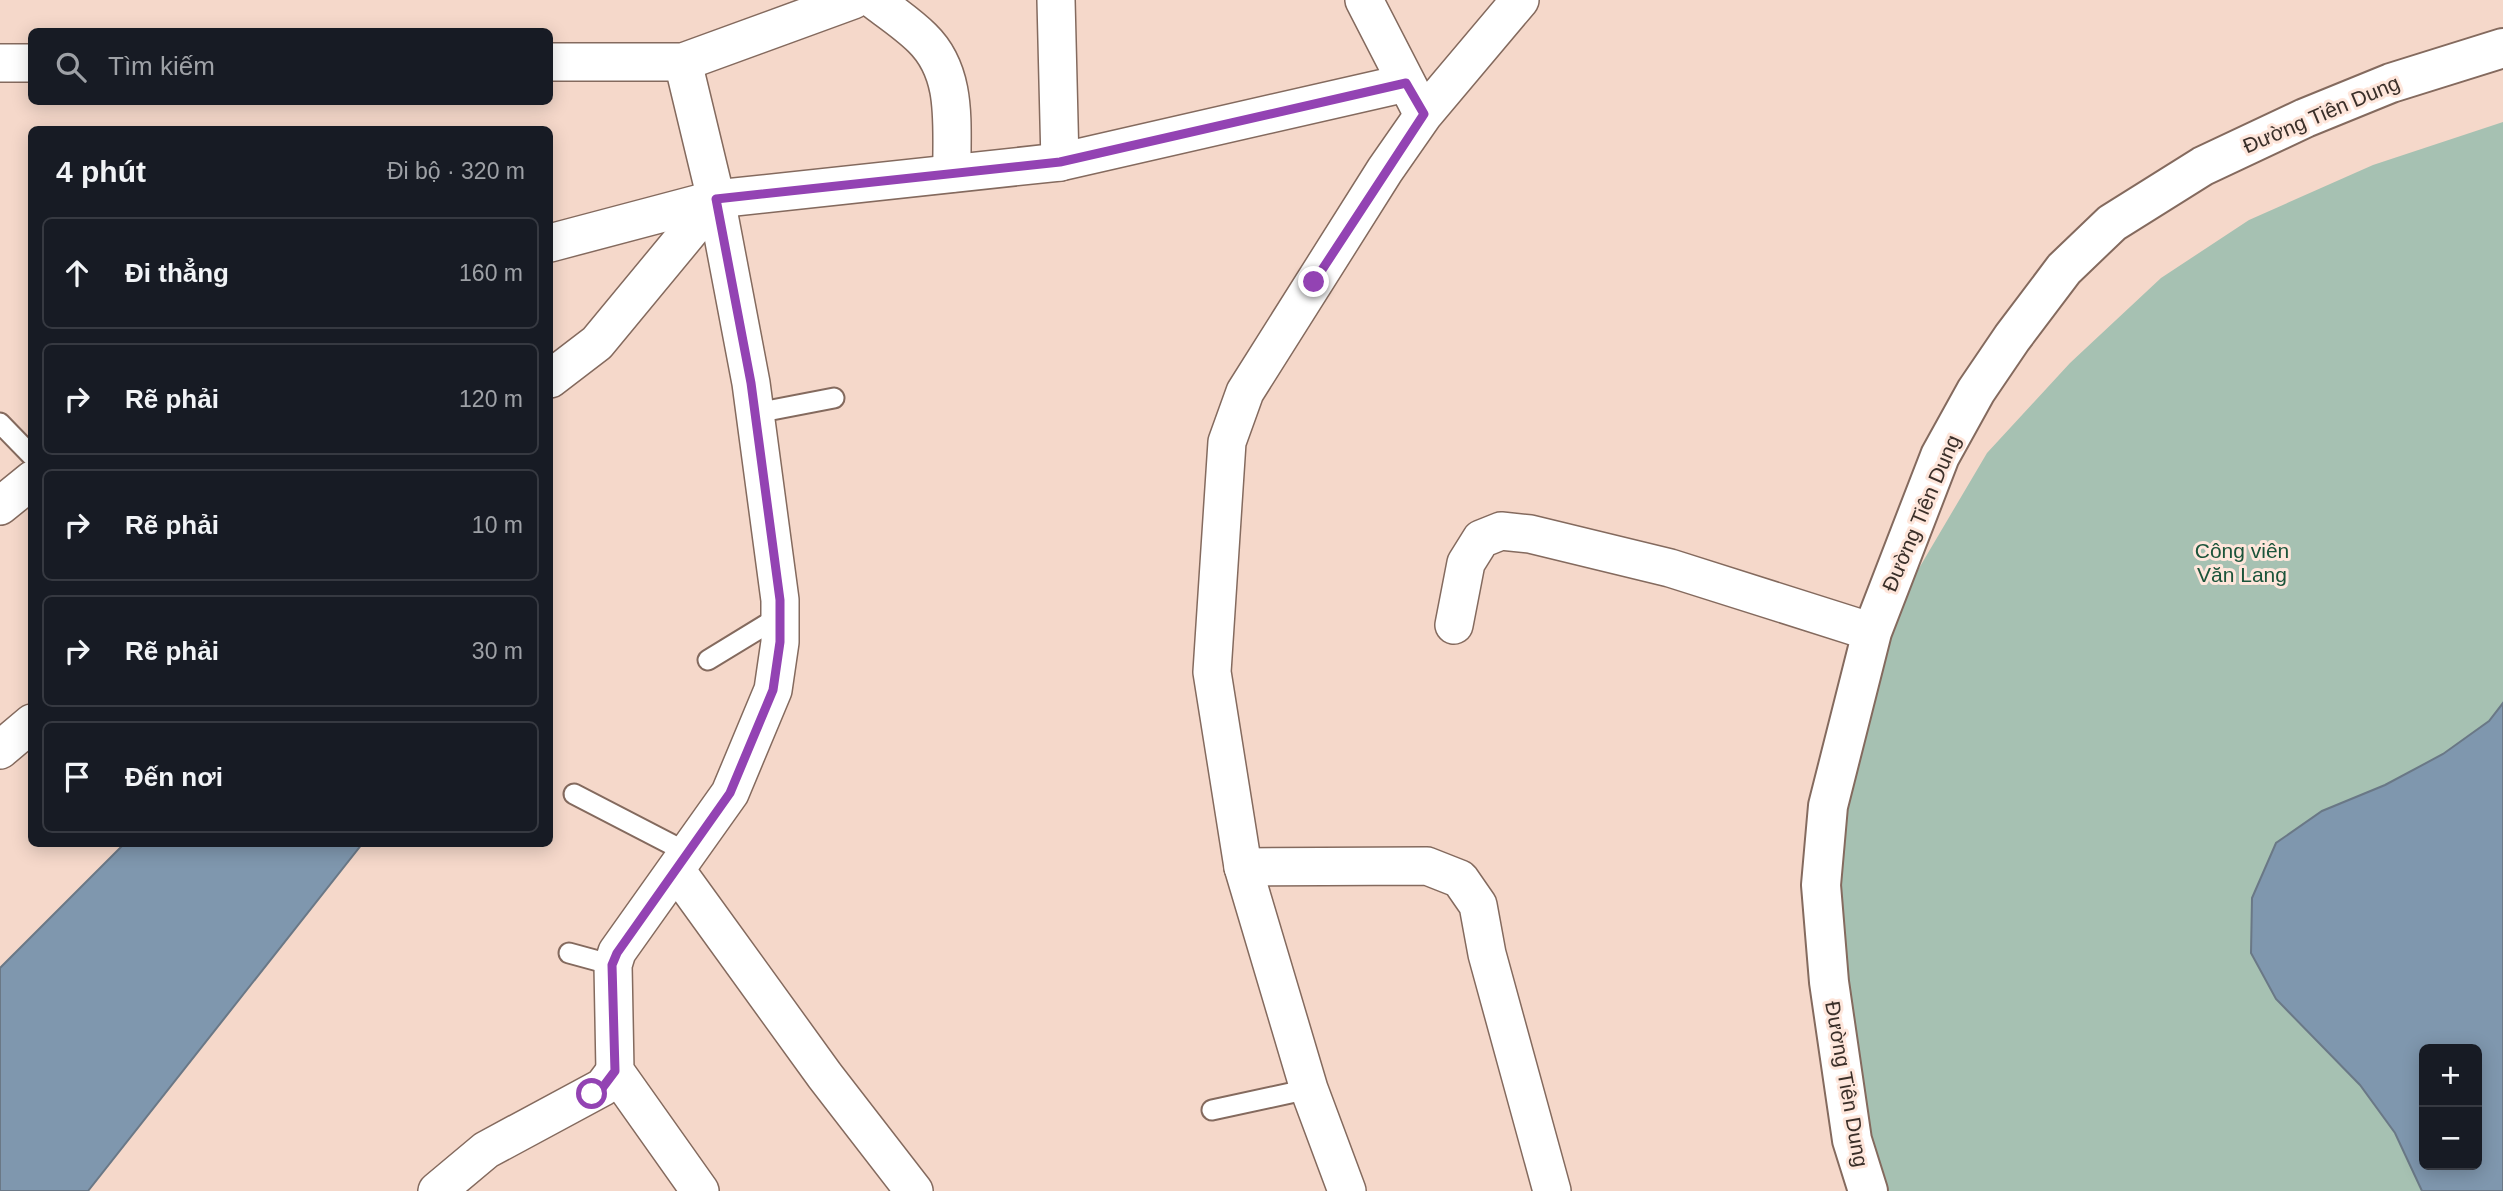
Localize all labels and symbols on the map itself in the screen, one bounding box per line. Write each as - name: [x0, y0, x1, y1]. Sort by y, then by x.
- street label: Đường Tiên Dung: [2239, 71, 2403, 157]
- route end: [1298, 266, 1329, 297]
- street label: Đường Tiên Dung: [1878, 431, 1964, 595]
- park label: Công viên Văn Lang: [2195, 539, 2289, 586]
- street label: Đường Tiên Dung: [1821, 999, 1873, 1169]
- route start: [576, 1078, 607, 1109]

